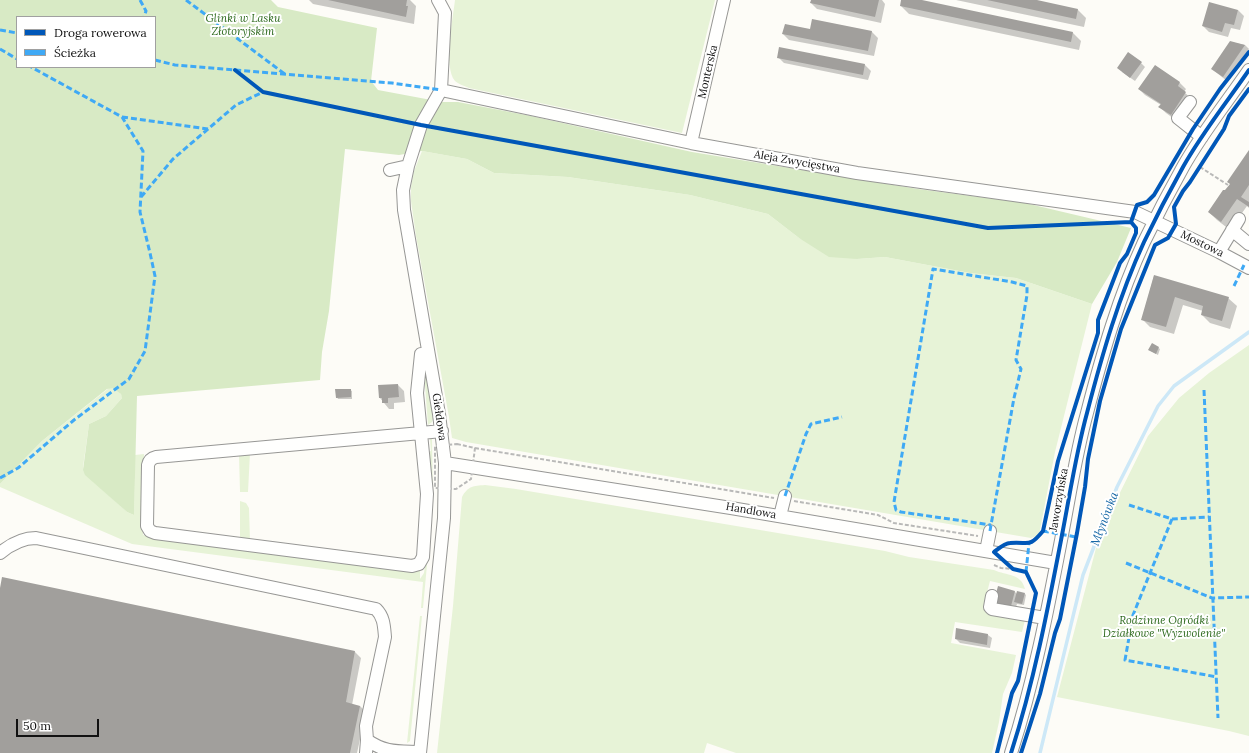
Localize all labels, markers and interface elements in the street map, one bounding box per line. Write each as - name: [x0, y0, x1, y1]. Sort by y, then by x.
- park label: Glinki w Lasku Złotoryjskim: [206, 12, 280, 38]
- legend: [16, 16, 156, 68]
- text: Droga rowerowa: [54, 25, 147, 40]
- street label: Monterska: [695, 44, 721, 100]
- text: Ścieżka: [54, 45, 96, 60]
- street label: Aleja Zwycięstwa: [753, 148, 841, 176]
- street label: Mostowa: [1178, 228, 1226, 260]
- street label: Giełdowa: [429, 392, 449, 442]
- street label: Jaworzyńska: [1047, 467, 1071, 533]
- water label: Młynówka: [1088, 490, 1122, 548]
- street label: Handlowa: [725, 500, 777, 522]
- park label: Rodzinne Ogródki Działkowe "Wyzwolenie": [1103, 614, 1225, 640]
- scale bar: [18, 711, 101, 737]
- text: 50 m: [23, 718, 51, 733]

